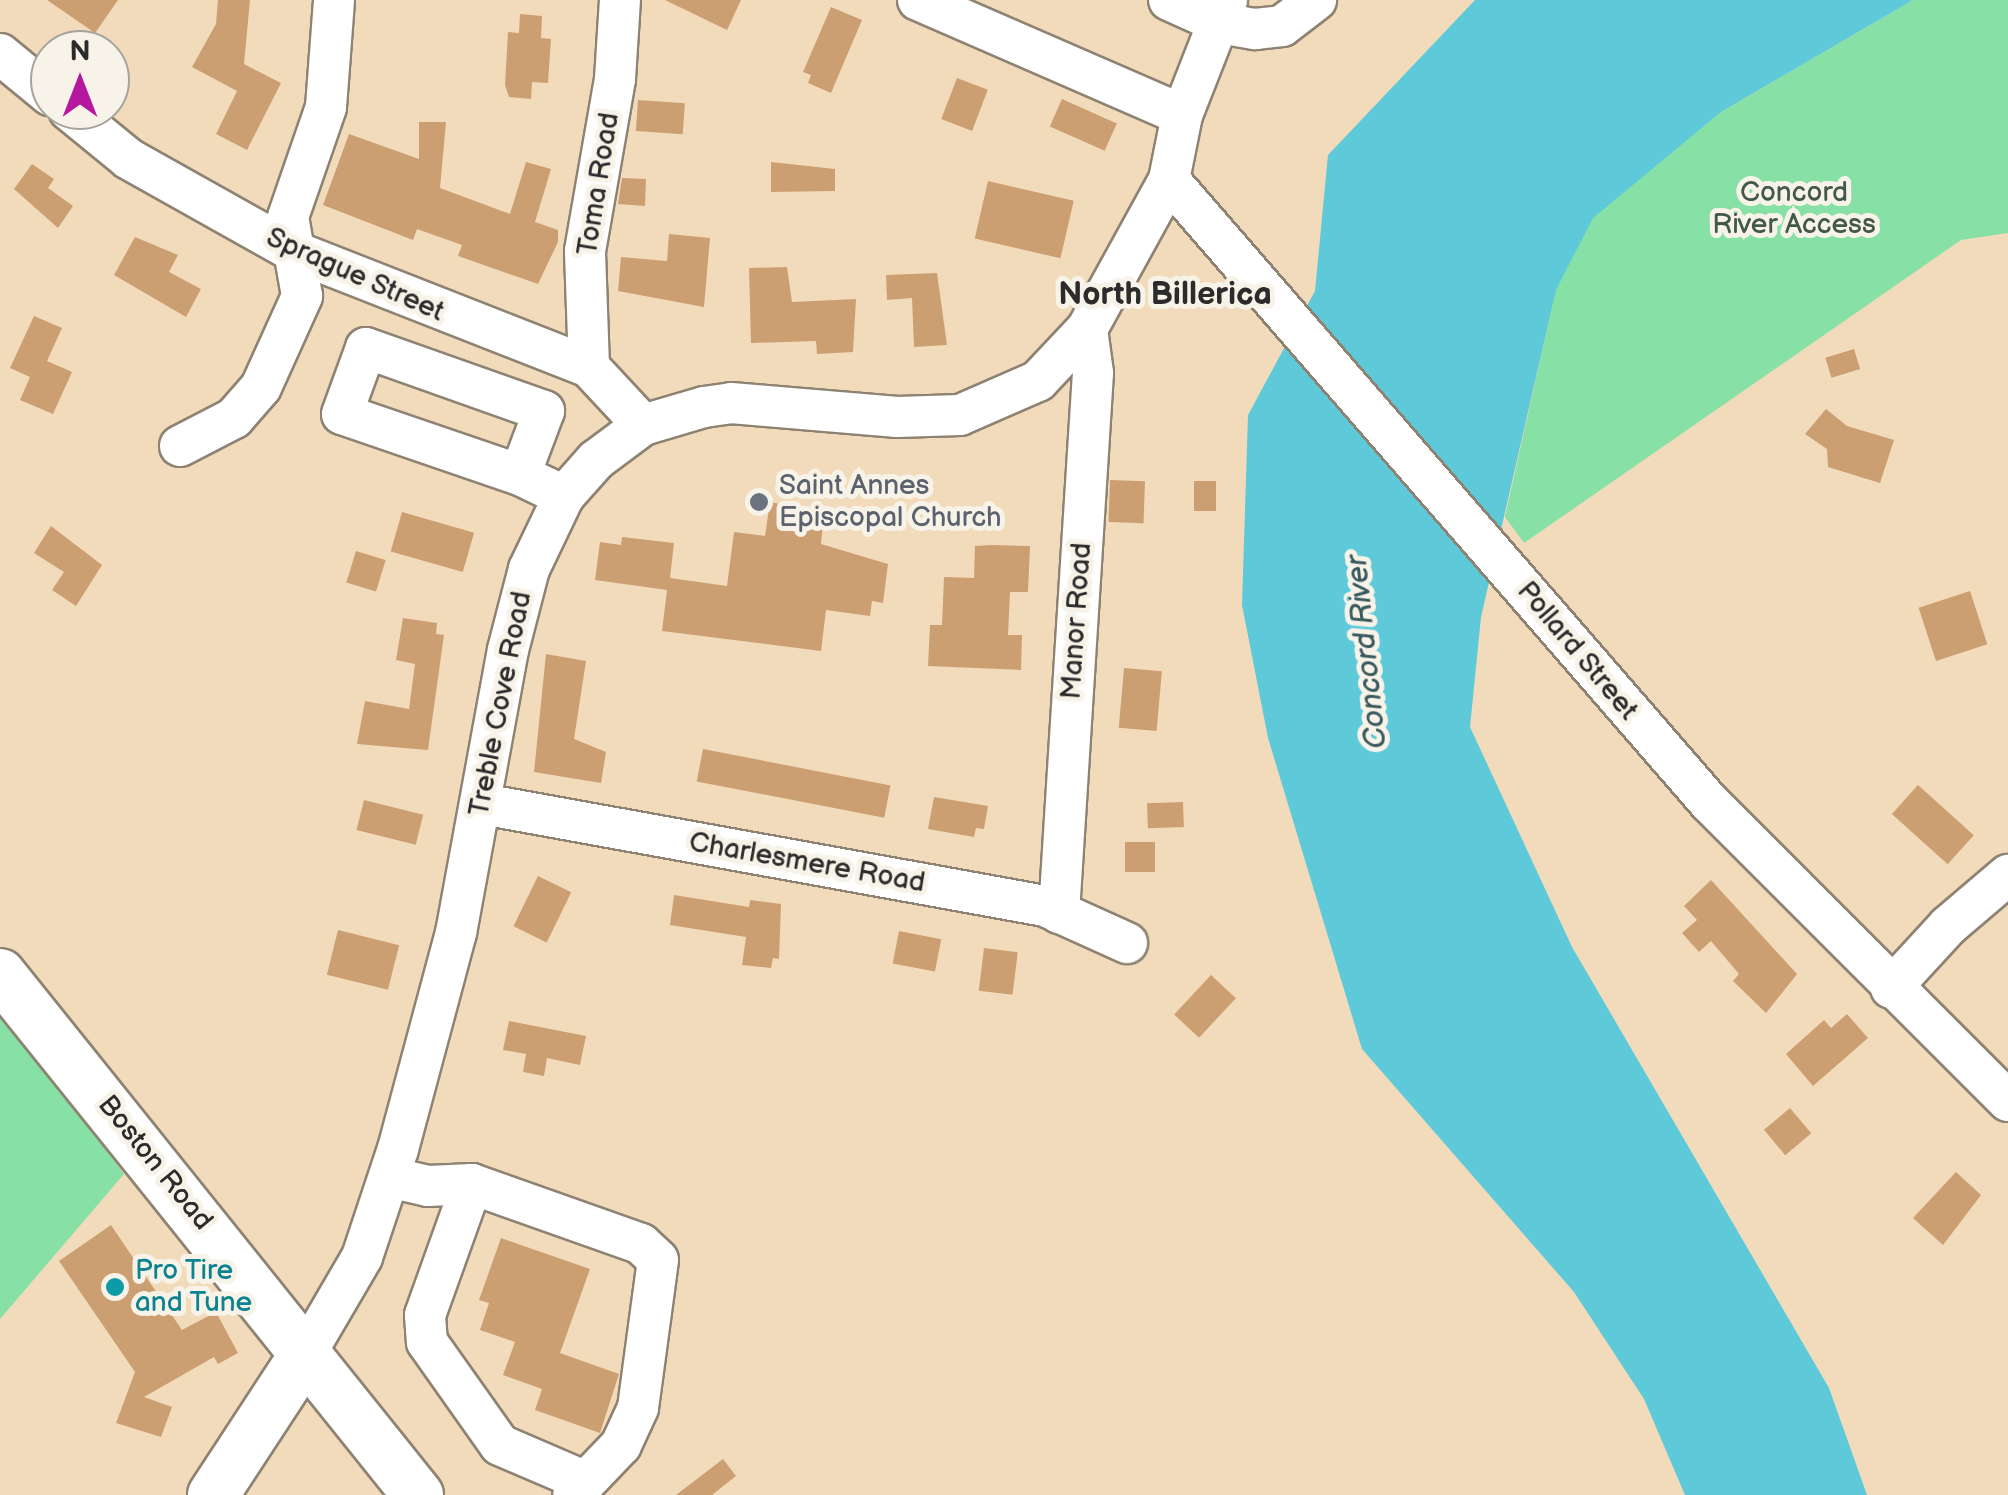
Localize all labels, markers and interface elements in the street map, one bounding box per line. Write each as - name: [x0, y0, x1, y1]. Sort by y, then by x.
- north arrow: [30, 30, 130, 130]
- text: N: [69, 35, 91, 68]
- street label: Toma Road: [571, 110, 627, 258]
- park label: Concord River Access: [1712, 176, 1876, 242]
- street label: Sprague Street: [261, 221, 449, 329]
- district label: North Billerica: [1058, 276, 1272, 314]
- place label: Saint Annes Episcopal Church: [779, 469, 1002, 535]
- marker: Saint Annes Episcopal Church: [748, 491, 770, 513]
- street label: Manor Road: [1055, 541, 1099, 701]
- water label: Concord River: [1339, 553, 1395, 751]
- street label: Pollard Street: [1509, 575, 1645, 727]
- street label: Treble Cove Road: [463, 589, 539, 819]
- street label: Charlesmere Road: [686, 826, 928, 900]
- street label: Boston Road: [90, 1089, 220, 1237]
- place label: Pro Tire and Tune: [135, 1254, 253, 1320]
- marker: Pro Tire and Tune: [104, 1276, 126, 1298]

